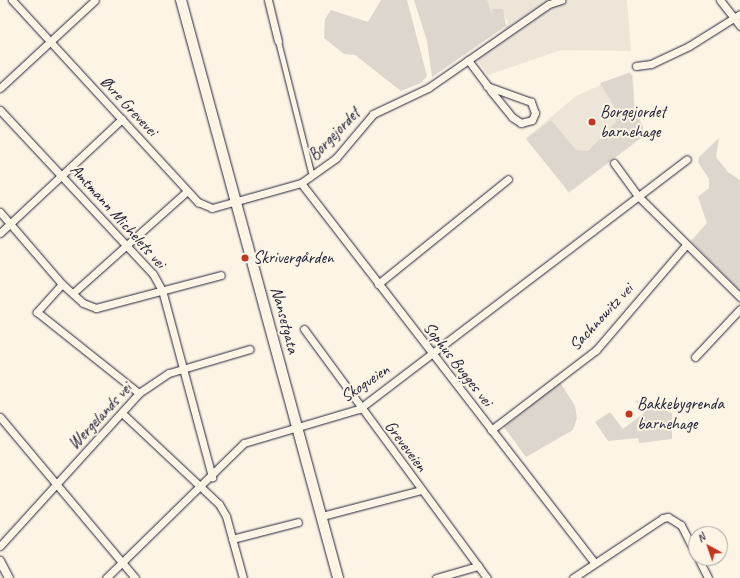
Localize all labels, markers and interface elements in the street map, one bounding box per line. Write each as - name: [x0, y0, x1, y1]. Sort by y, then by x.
- street label: Øvre Grevevei: [96, 72, 162, 140]
- place label: Borgejordet barnehage: [600, 102, 666, 142]
- street label: Borgejordet: [304, 103, 364, 165]
- marker: Borgejordet barnehage: [587, 117, 597, 127]
- street label: Amtmann Michelets vei: [66, 160, 170, 272]
- place label: Skrivergården: [253, 248, 334, 268]
- marker: Skrivergården: [240, 253, 250, 263]
- street label: Sachnowitz vei: [565, 279, 637, 355]
- street label: Nansetgata: [266, 284, 304, 356]
- street label: Sophus Bugges vei: [419, 318, 497, 410]
- street label: Skogveien: [337, 359, 393, 407]
- street label: Wergelands vei: [64, 378, 136, 454]
- place label: Bakkebygrenda barnehage: [637, 394, 724, 434]
- marker: Bakkebygrenda barnehage: [624, 409, 634, 419]
- street label: Greveveien: [380, 416, 432, 476]
- north arrow: [688, 526, 728, 566]
- text: N: [694, 530, 708, 545]

